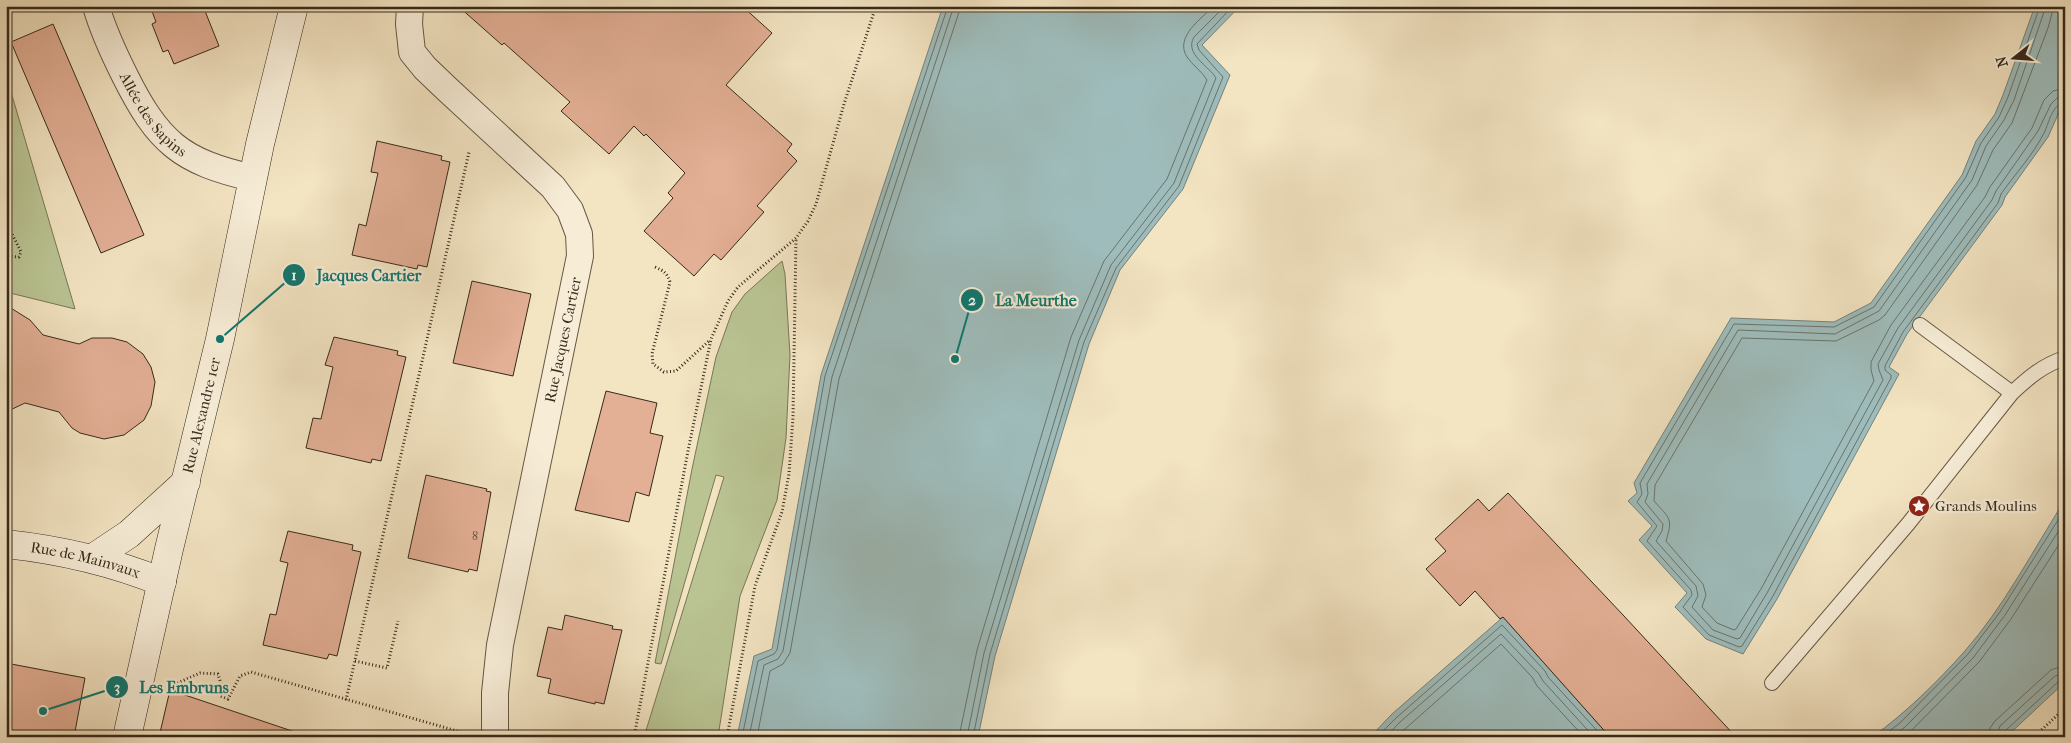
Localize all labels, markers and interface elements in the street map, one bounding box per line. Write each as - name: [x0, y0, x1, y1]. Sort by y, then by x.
- north arrow: [1988, 32, 2038, 82]
- text: N: [1992, 54, 2012, 69]
- street label: Allée des Sapins: [115, 69, 190, 161]
- callout: Jacques Cartier: [282, 260, 432, 291]
- text: 1: [291, 266, 297, 284]
- text: Jacques Cartier: [315, 266, 423, 286]
- street label: Rue Jacques Cartier: [541, 275, 585, 404]
- callout: La Meurthe: [960, 285, 1086, 316]
- text: 2: [968, 291, 976, 309]
- text: La Meurthe: [995, 291, 1077, 310]
- street label: Rue Alexandre 1er: [179, 355, 224, 475]
- place icon: Grands Moulins: [1907, 494, 1931, 518]
- place label: Grands Moulins: [1935, 497, 2037, 515]
- house number: 8: [472, 529, 478, 543]
- street label: Rue de Mainvaux: [29, 538, 143, 582]
- callout: Les Embruns: [104, 672, 238, 703]
- text: 3: [114, 678, 120, 696]
- text: Les Embruns: [139, 678, 229, 697]

